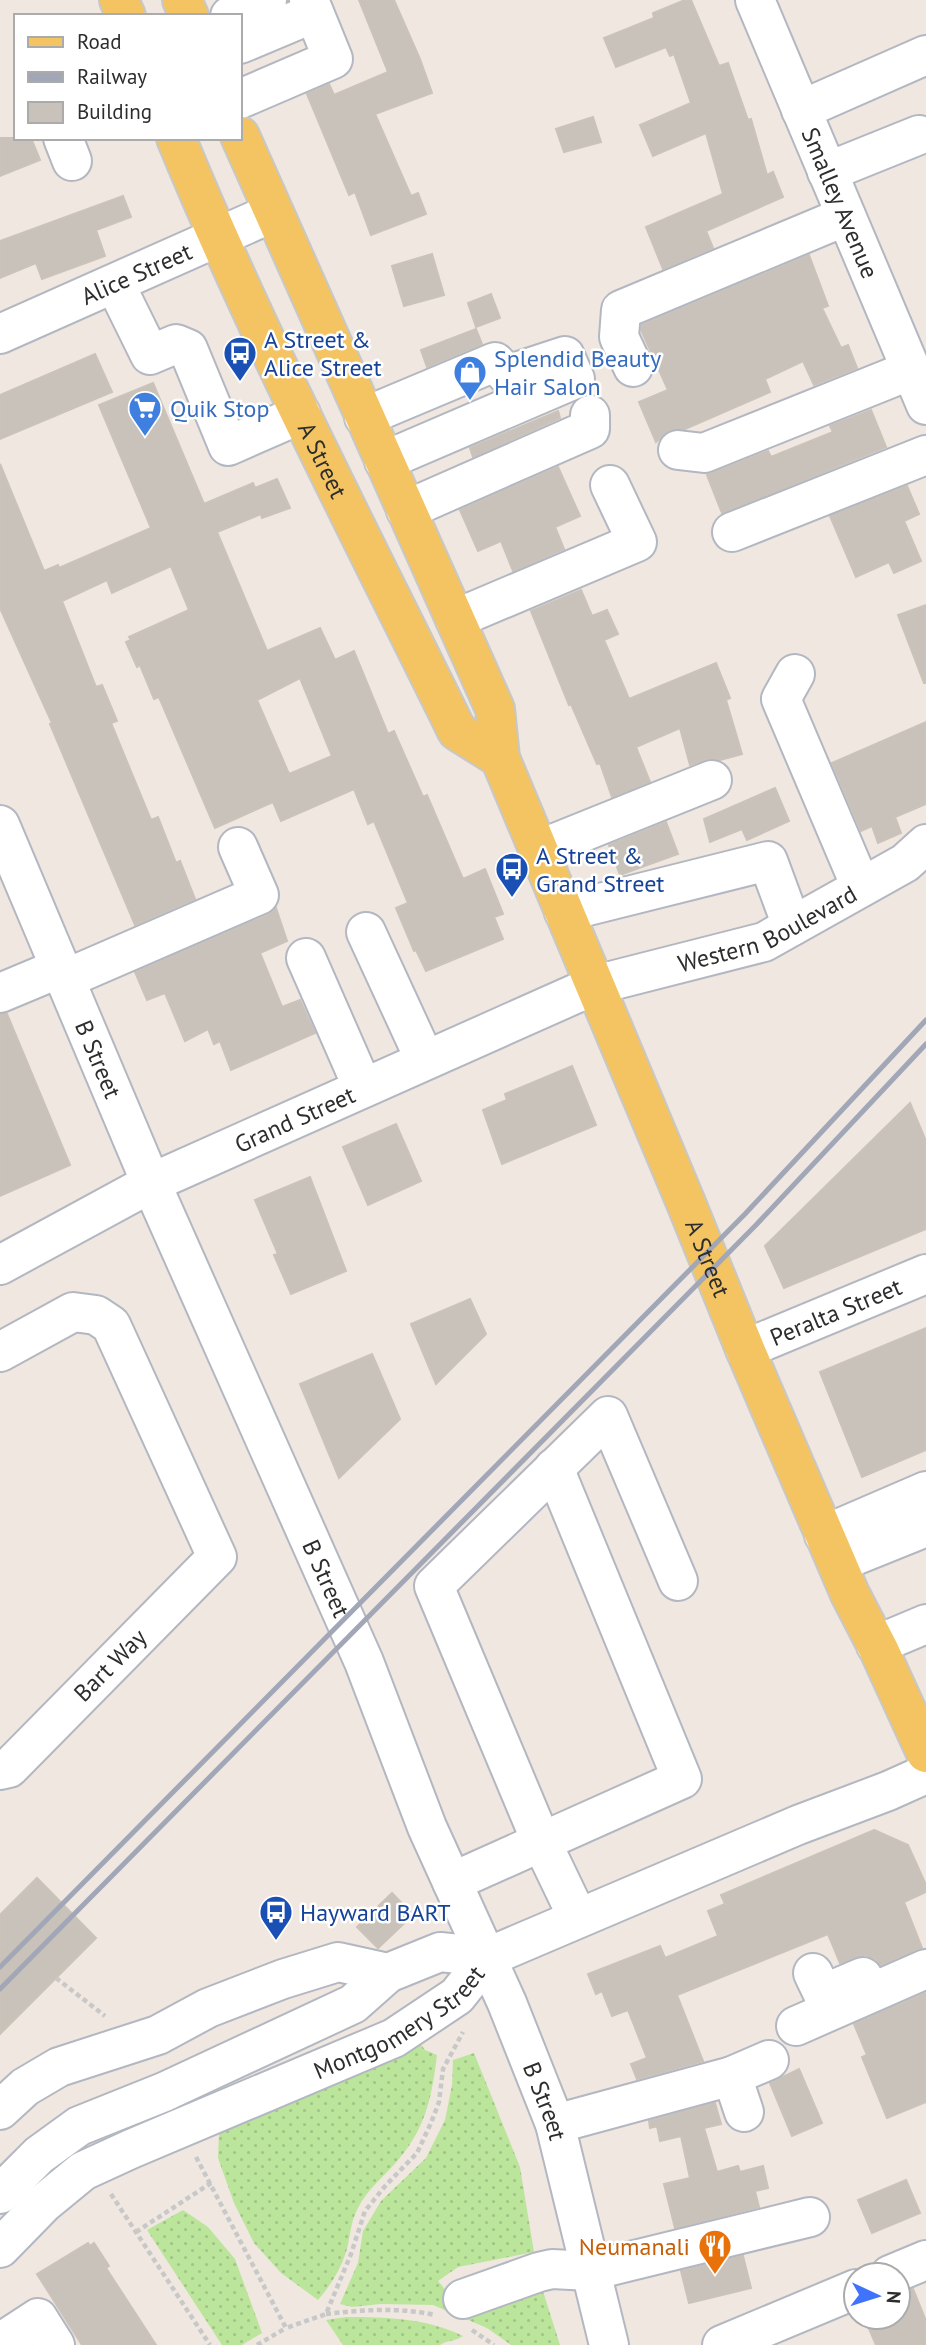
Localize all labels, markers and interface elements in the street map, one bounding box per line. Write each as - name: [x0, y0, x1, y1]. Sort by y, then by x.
- legend: [14, 14, 242, 140]
- text: Road: [77, 28, 121, 55]
- text: Railway: [77, 63, 147, 90]
- text: Building: [77, 98, 152, 125]
- street label: Smalley Avenue: [795, 123, 886, 283]
- street label: Alice Street: [76, 235, 196, 312]
- place label: A Street & Alice Street: [264, 324, 382, 383]
- bus stop icon: A Street & Alice Street: [221, 334, 259, 383]
- place label: Splendid Beauty Hair Salon: [494, 343, 661, 402]
- shop icon: Splendid Beauty Hair Salon: [451, 353, 489, 402]
- supermarket icon: Quik Stop: [126, 389, 164, 438]
- place label: Quik Stop: [170, 393, 269, 424]
- street label: A Street: [291, 417, 355, 503]
- place label: A Street & Grand Street: [536, 840, 665, 899]
- bus stop icon: A Street & Grand Street: [493, 850, 531, 899]
- street label: Western Boulevard: [674, 878, 862, 979]
- street label: B Street: [69, 1015, 129, 1103]
- street label: Grand Street: [230, 1079, 360, 1159]
- street label: A Street: [679, 1215, 738, 1301]
- street label: Peralta Street: [765, 1270, 906, 1353]
- street label: B Street: [296, 1534, 357, 1622]
- street label: Bart Way: [67, 1622, 153, 1708]
- bus stop icon: Hayward BART: [257, 1893, 295, 1942]
- place label: Hayward BART: [300, 1897, 451, 1928]
- street label: Montgomery Street: [309, 1959, 491, 2086]
- street label: B Street: [516, 2057, 574, 2143]
- restaurant icon: Neumanali: [696, 2227, 734, 2276]
- place label: Neumanali: [579, 2231, 690, 2262]
- north arrow: [842, 2261, 912, 2331]
- text: N: [882, 2290, 906, 2304]

